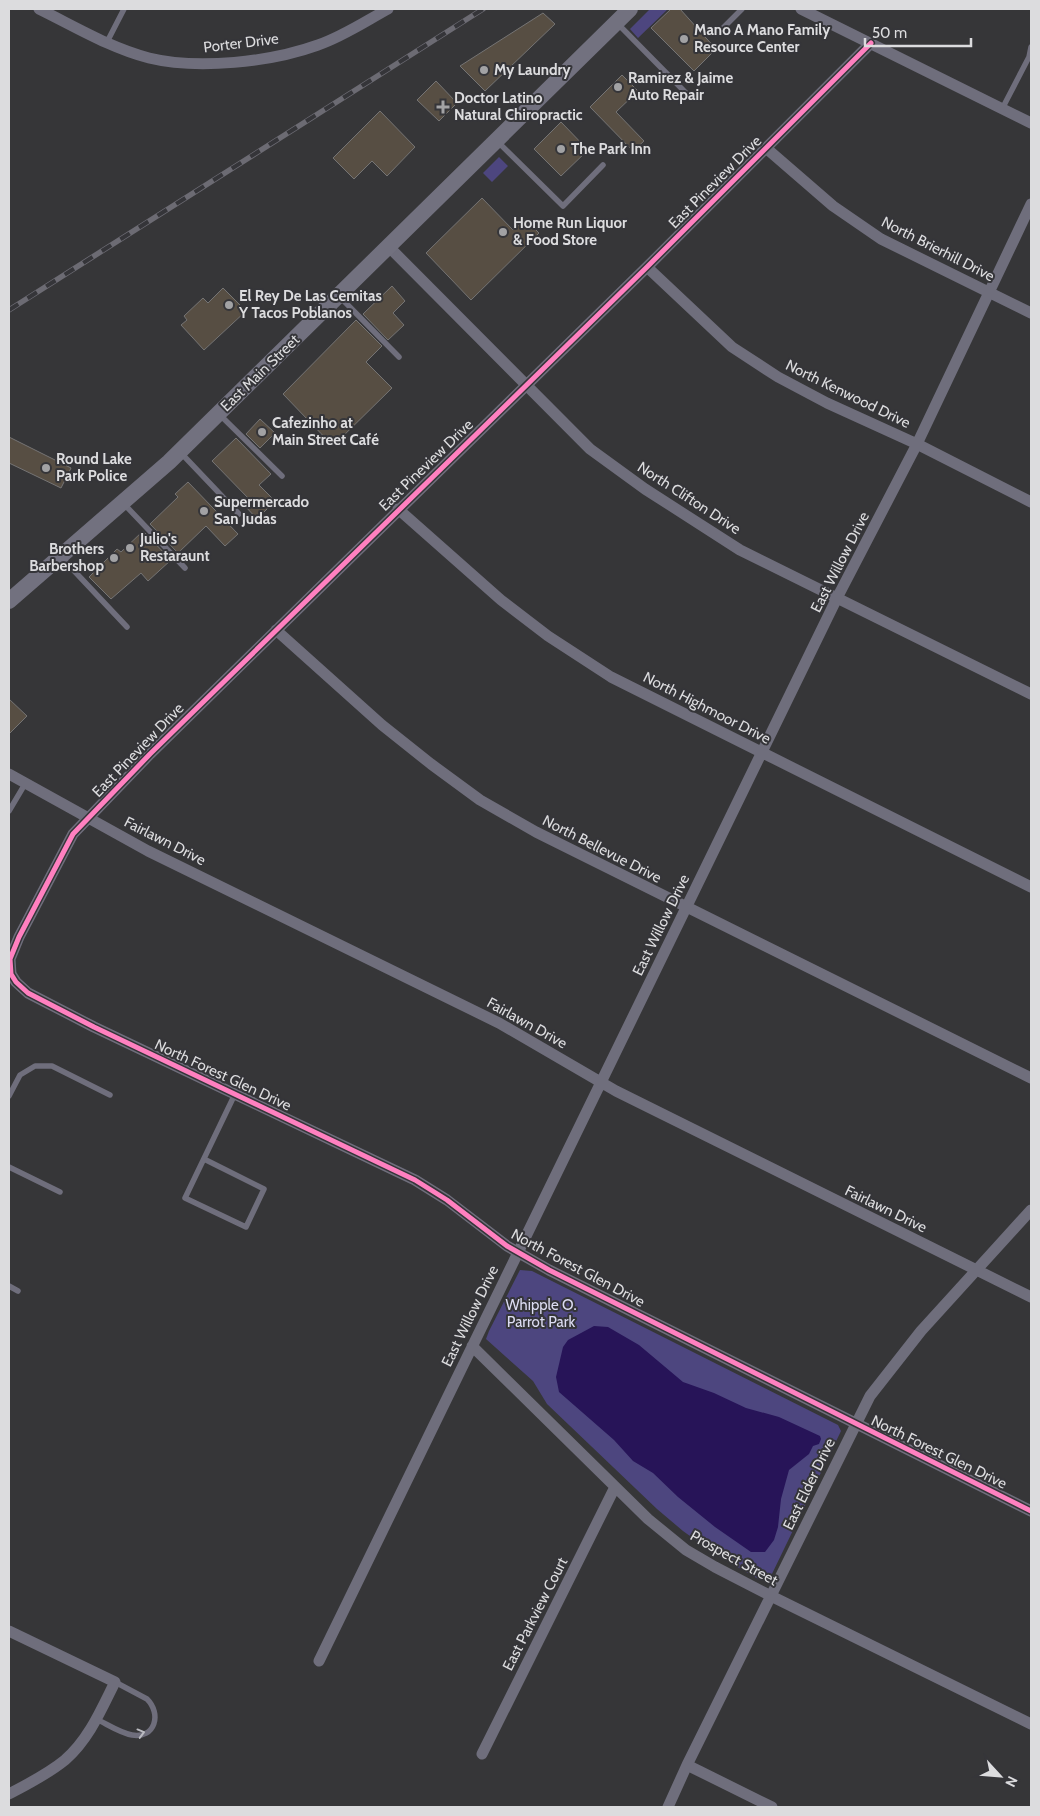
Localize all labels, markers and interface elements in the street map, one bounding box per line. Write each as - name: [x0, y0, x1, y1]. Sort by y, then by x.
- scale bar: [865, 15, 971, 47]
- place label: Mano A Mano Family Resource Center: [694, 21, 831, 56]
- text: 50 m: [872, 24, 907, 42]
- street label: Porter Drive: [202, 29, 280, 57]
- marker: Mano A Mano Family Resource Center: [678, 33, 690, 45]
- place label: My Laundry: [494, 61, 572, 79]
- marker: My Laundry: [478, 64, 490, 76]
- place label: Ramirez & Jaime Auto Repair: [628, 69, 733, 104]
- marker: Ramirez & Jaime Auto Repair: [612, 81, 624, 93]
- place label: Doctor Latino Natural Chiropractic: [454, 89, 583, 124]
- marker: Doctor Latino Natural Chiropractic: [436, 100, 450, 114]
- street label: East Pineview Drive: [665, 132, 765, 232]
- place label: The Park Inn: [571, 140, 651, 158]
- marker: The Park Inn: [555, 143, 567, 155]
- street label: North Brierhill Drive: [878, 213, 998, 285]
- place label: Home Run Liquor & Food Store: [513, 214, 627, 249]
- marker: Home Run Liquor & Food Store: [497, 226, 509, 238]
- place label: El Rey De Las Cemitas Y Tacos Poblanos: [238, 287, 382, 322]
- marker: El Rey De Las Cemitas Y Tacos Poblanos: [223, 299, 235, 311]
- street label: East Main Street: [217, 331, 303, 415]
- street label: North Kenwood Drive: [783, 356, 914, 432]
- place label: Cafezinho at Main Street Café: [272, 414, 379, 449]
- street label: East Pineview Drive: [375, 415, 477, 515]
- marker: Cafezinho at Main Street Café: [256, 426, 268, 438]
- place label: Round Lake Park Police: [56, 450, 132, 485]
- street label: North Clifton Drive: [634, 458, 744, 538]
- marker: Round Lake Park Police: [40, 462, 52, 474]
- place label: Supermercado San Judas: [214, 493, 310, 528]
- marker: Supermercado San Judas: [198, 505, 210, 517]
- street label: East Willow Drive: [807, 508, 873, 615]
- place label: Julio's Restaraunt: [139, 530, 210, 565]
- place label: Brothers Barbershop: [29, 540, 104, 575]
- marker: Julio's Restaraunt: [124, 542, 136, 554]
- marker: Brothers Barbershop: [108, 552, 120, 564]
- street label: North Highmoor Drive: [640, 668, 774, 748]
- street label: East Pineview Drive: [88, 699, 188, 801]
- street label: North Bellevue Drive: [540, 811, 665, 887]
- street label: Fairlawn Drive: [121, 813, 209, 869]
- street label: East Willow Drive: [629, 871, 693, 979]
- street label: Fairlawn Drive: [484, 994, 571, 1053]
- street label: North Forest Glen Drive: [152, 1035, 294, 1115]
- street label: Fairlawn Drive: [842, 1181, 930, 1237]
- street label: North Forest Glen Drive: [508, 1225, 648, 1311]
- street label: East Willow Drive: [438, 1262, 502, 1370]
- park label: Whipple O. Parrot Park: [505, 1296, 577, 1331]
- street label: North Forest Glen Drive: [868, 1411, 1010, 1493]
- street label: East Elder Drive: [779, 1435, 839, 1533]
- street label: Prospect Street: [687, 1527, 781, 1589]
- street label: East Parkview Court: [499, 1554, 571, 1674]
- one-way arrow: [137, 1728, 145, 1739]
- north arrow: [975, 1751, 1025, 1801]
- text: N: [1001, 1773, 1022, 1790]

